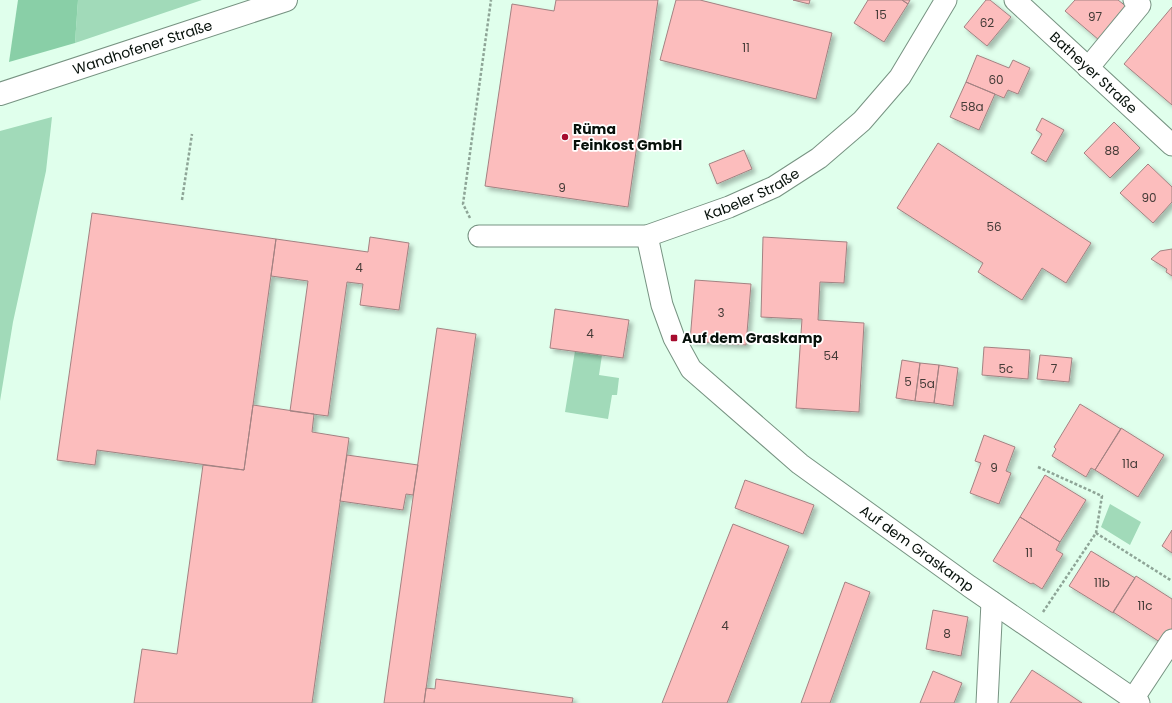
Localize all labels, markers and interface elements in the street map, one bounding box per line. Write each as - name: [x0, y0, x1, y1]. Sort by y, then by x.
- house number: 15: [875, 6, 887, 23]
- house number: 97: [1088, 8, 1102, 25]
- house number: 62: [980, 14, 994, 31]
- street label: Wandhofener Straße: [70, 15, 215, 79]
- street label: Batheyer Straße: [1045, 27, 1142, 118]
- house number: 11: [742, 39, 750, 56]
- house number: 60: [988, 71, 1004, 88]
- house number: 58a: [960, 98, 984, 115]
- place label: Rüma Feinkost GmbH: [573, 119, 682, 155]
- marker: Rüma Feinkost GmbH: [560, 132, 570, 142]
- house number: 88: [1104, 142, 1120, 159]
- street label: Kabeler Straße: [701, 163, 804, 225]
- house number: 9: [558, 179, 566, 196]
- house number: 90: [1141, 189, 1157, 206]
- house number: 56: [986, 218, 1002, 235]
- house number: 4: [355, 259, 363, 276]
- house number: 3: [717, 304, 725, 321]
- house number: 4: [586, 325, 594, 342]
- place label: Auf dem Graskamp: [682, 328, 823, 348]
- marker: Auf dem Graskamp: [669, 333, 679, 343]
- house number: 54: [823, 347, 839, 364]
- house number: 5c: [999, 360, 1013, 377]
- house number: 7: [1051, 360, 1058, 377]
- house number: 5: [904, 373, 912, 390]
- house number: 5a: [919, 375, 935, 392]
- house number: 11a: [1122, 455, 1138, 472]
- house number: 9: [990, 459, 998, 476]
- street label: Auf dem Graskamp: [856, 500, 978, 597]
- house number: 11: [1025, 544, 1033, 561]
- house number: 11b: [1094, 574, 1110, 591]
- house number: 11c: [1138, 597, 1152, 614]
- house number: 4: [721, 617, 729, 634]
- house number: 8: [943, 625, 951, 642]

